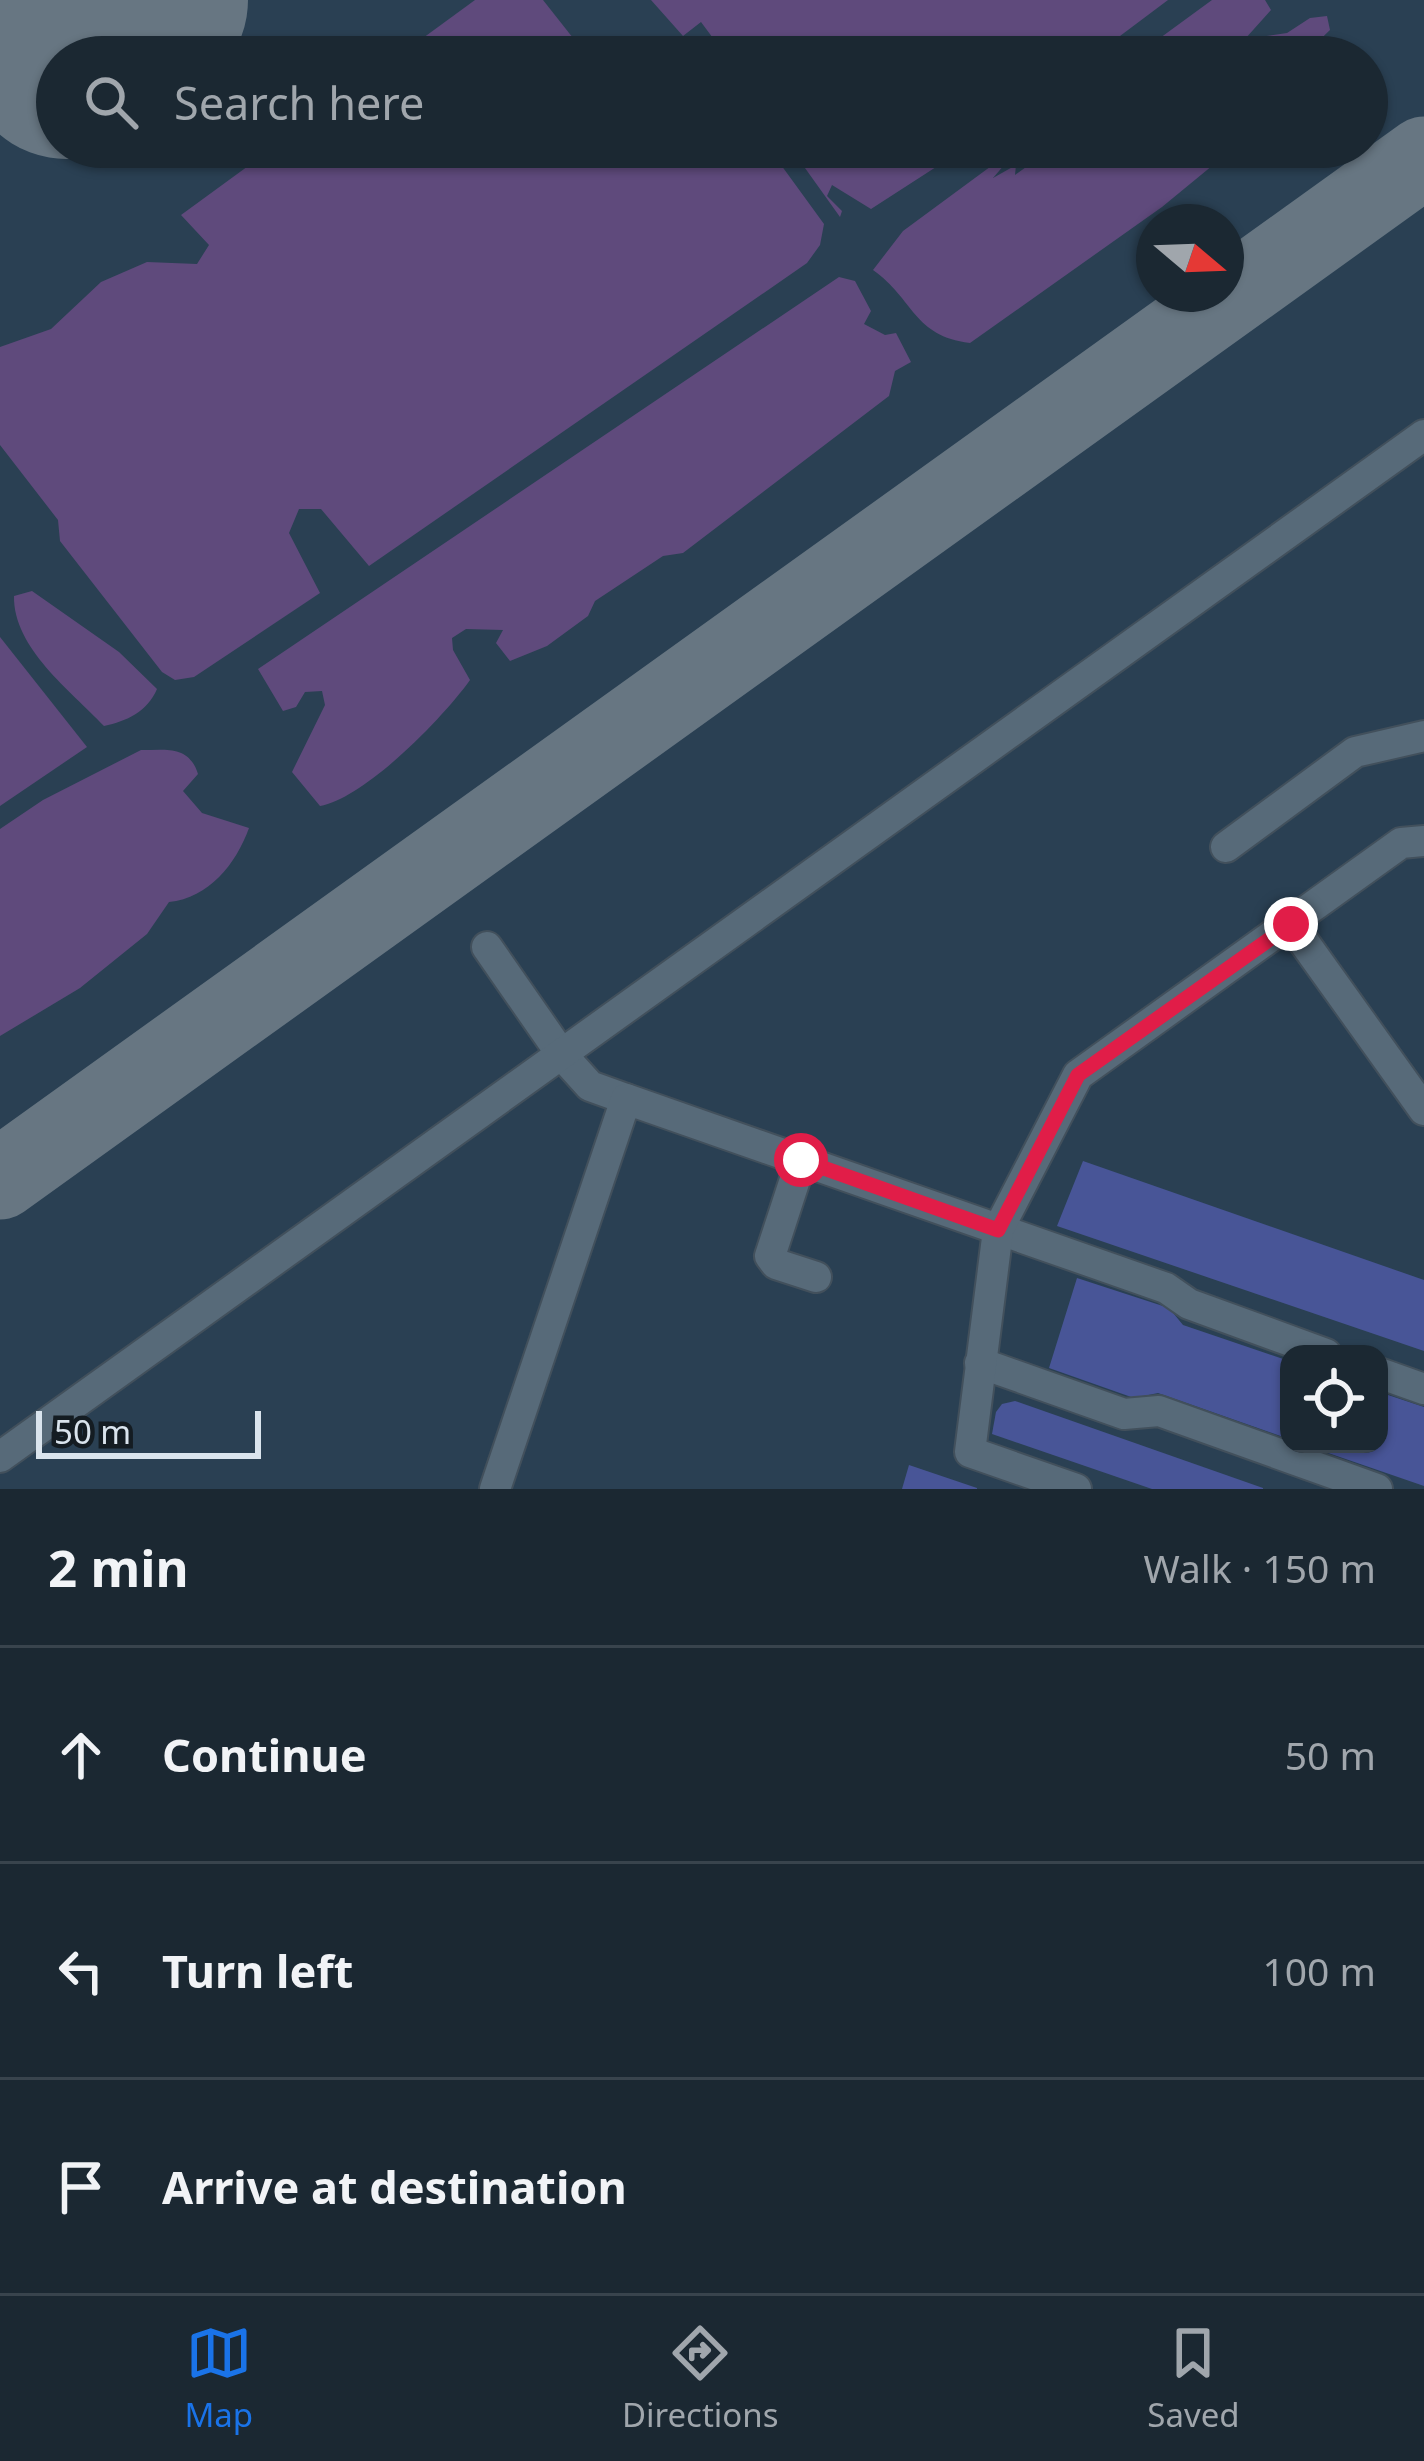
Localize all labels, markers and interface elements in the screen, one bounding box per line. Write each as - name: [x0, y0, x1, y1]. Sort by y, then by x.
- search box: [36, 36, 1388, 168]
- icon: search: [78, 69, 144, 135]
- text: Search here: [174, 72, 424, 133]
- north arrow: [1136, 204, 1244, 312]
- route end: [1264, 897, 1318, 951]
- route start: [774, 1133, 828, 1187]
- map controls: [1280, 1345, 1388, 1453]
- button: locate: [1280, 1345, 1388, 1453]
- scale bar: [36, 1405, 261, 1458]
- text: 50 m: [54, 1409, 131, 1454]
- text: 2 min: [48, 1532, 189, 1602]
- text: Walk · 150 m: [1143, 1541, 1376, 1594]
- icon: ahead: [48, 1722, 114, 1788]
- text: Continue: [162, 1724, 367, 1785]
- text: 50 m: [1285, 1728, 1376, 1781]
- icon: left: [48, 1938, 114, 2004]
- text: Turn left: [162, 1940, 353, 2001]
- text: 100 m: [1262, 1944, 1376, 1997]
- icon: arrive: [48, 2154, 114, 2220]
- text: Arrive at destination: [162, 2156, 627, 2217]
- tab: Map: [184, 2320, 253, 2437]
- tab: Directions: [622, 2320, 779, 2437]
- tab: Saved: [1147, 2320, 1240, 2437]

